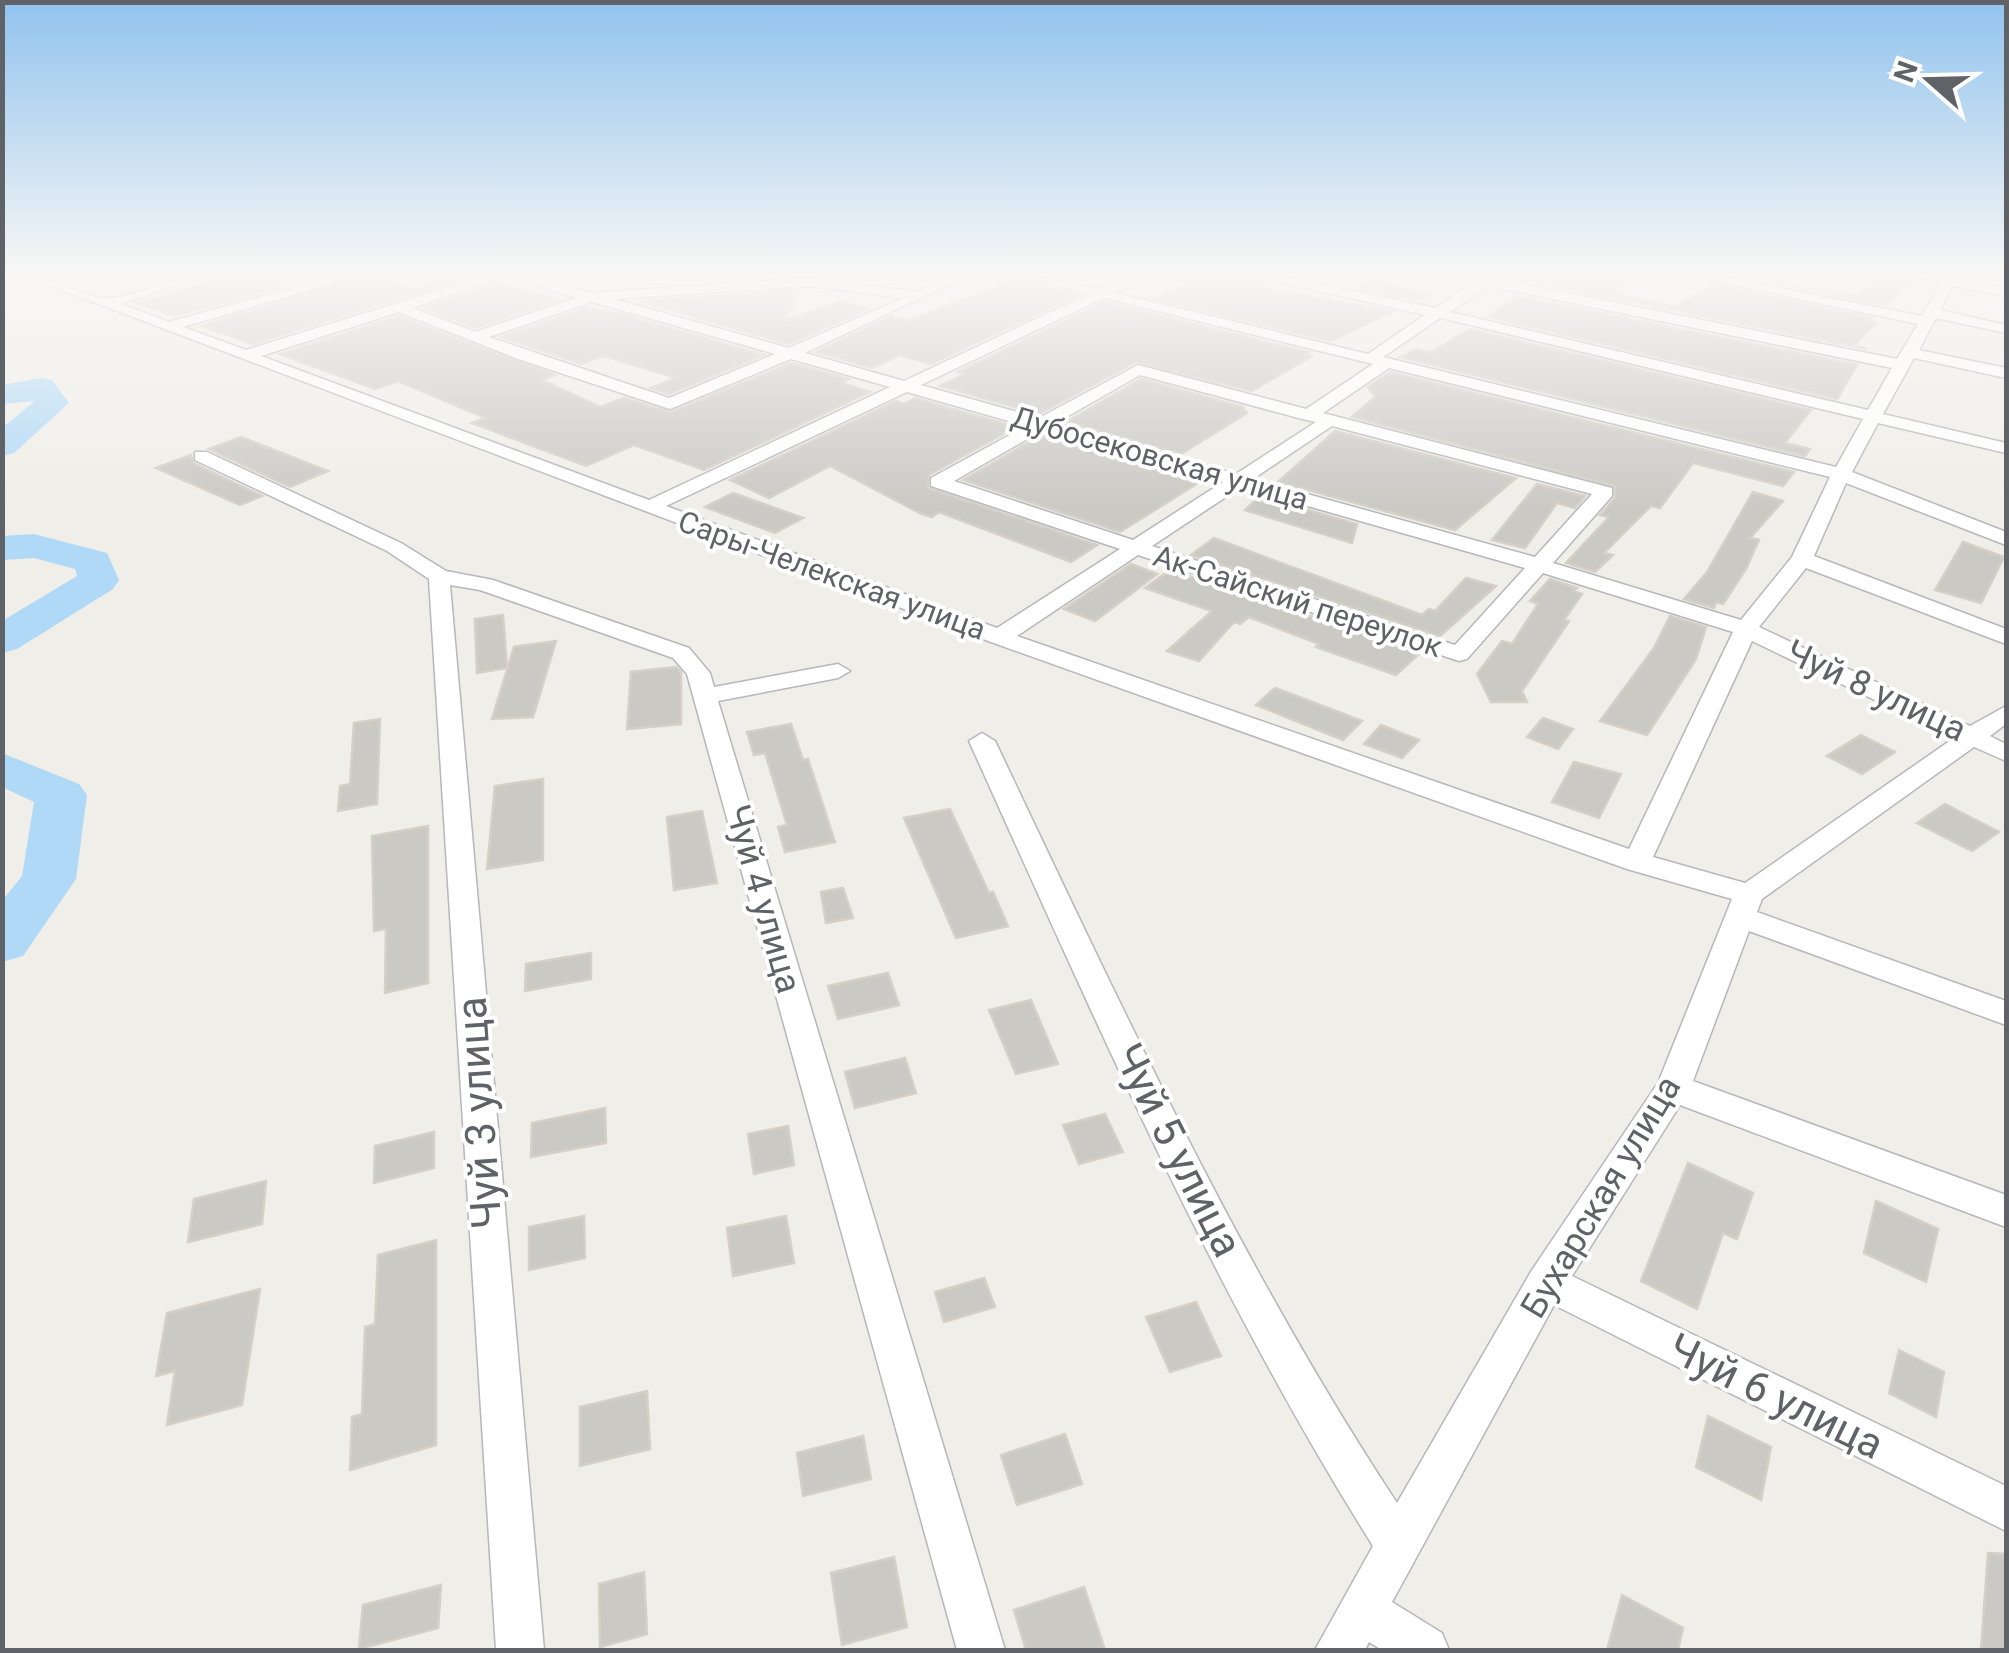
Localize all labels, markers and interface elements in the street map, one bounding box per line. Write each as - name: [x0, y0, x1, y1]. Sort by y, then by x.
- north arrow: [1879, 30, 1979, 130]
- text: N: [1887, 57, 1925, 87]
- street label: Дубосековская улица: [1008, 399, 1312, 517]
- street label: Сары-Челекская улица: [674, 503, 990, 647]
- street label: Ак-Сайский переулок: [1149, 538, 1447, 664]
- street label: Чуй 8 улица: [1779, 631, 1973, 751]
- street label: Чуй 4 улица: [717, 800, 809, 998]
- street label: Чуй 3 улица: [446, 995, 512, 1231]
- street label: Чуй 5 улица: [1103, 1035, 1253, 1265]
- street label: Бухарская улица: [1513, 1069, 1689, 1325]
- street label: Чуй 6 улица: [1661, 1323, 1891, 1469]

